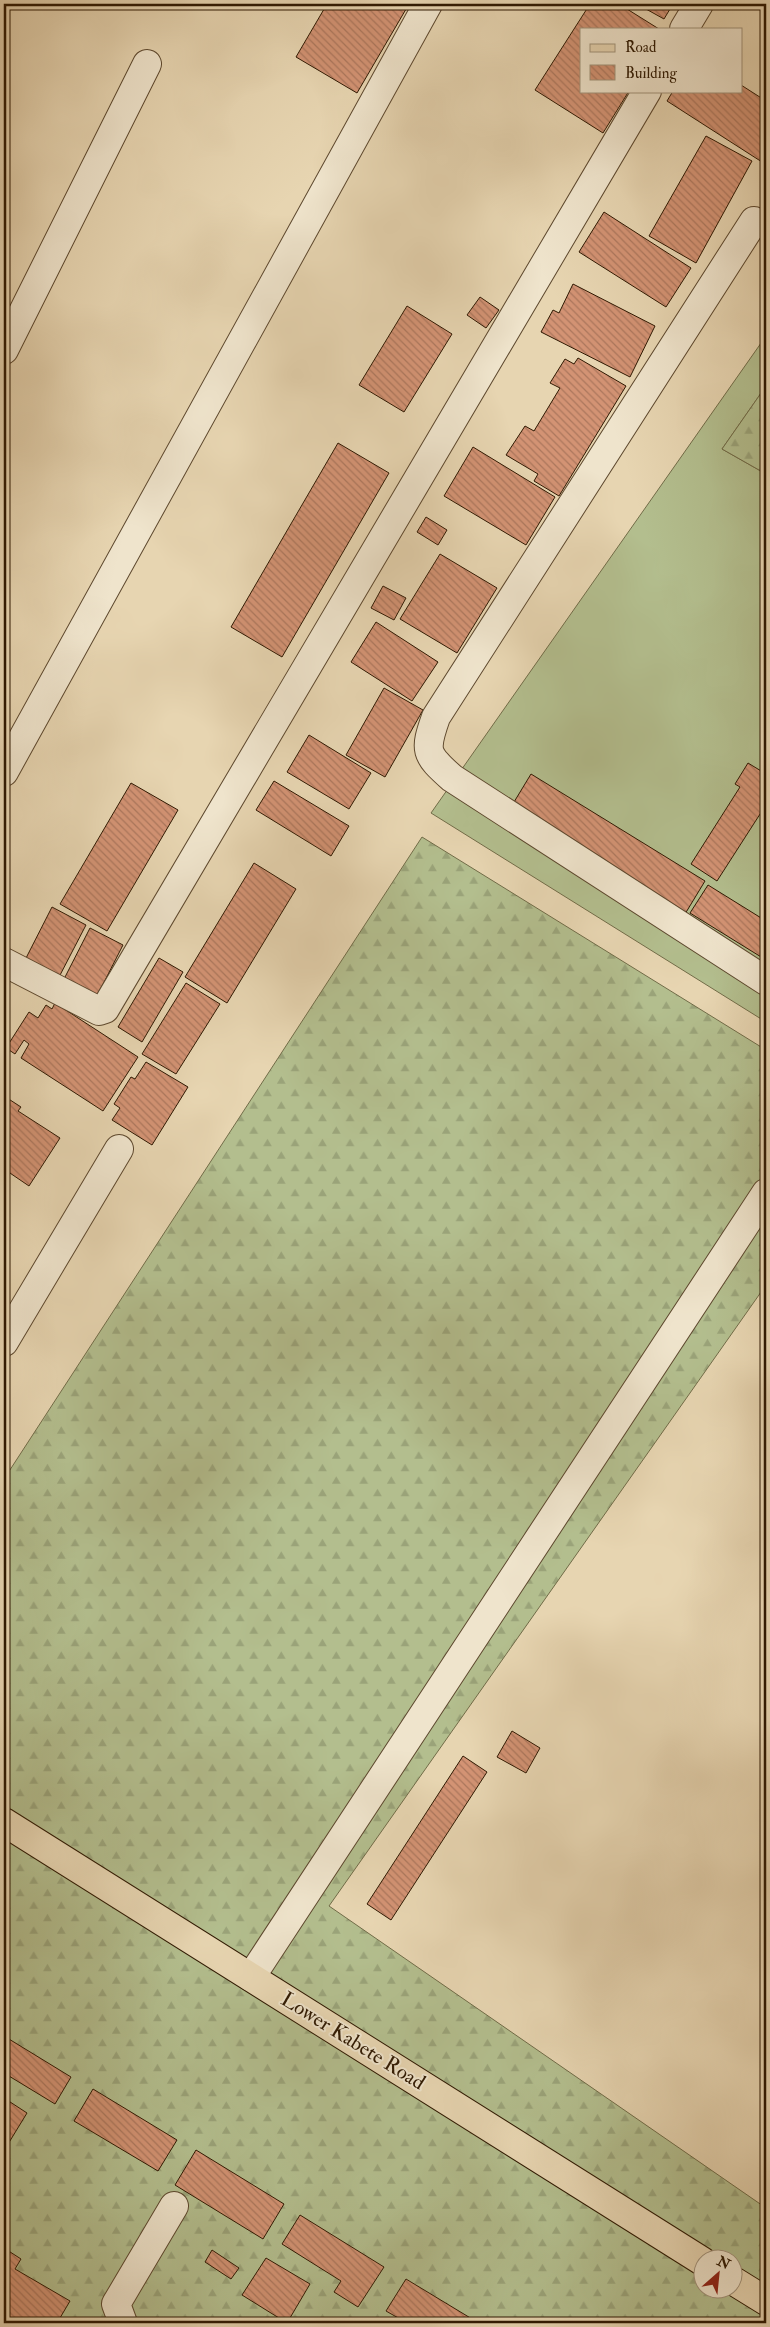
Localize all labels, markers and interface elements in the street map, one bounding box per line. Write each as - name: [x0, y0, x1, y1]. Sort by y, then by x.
- legend: [580, 28, 742, 92]
- text: Road: [625, 38, 657, 57]
- text: Building: [625, 64, 677, 83]
- street label: Lower Kabete Road: [276, 1986, 431, 2097]
- north arrow: [692, 2250, 742, 2300]
- text: N: [713, 2252, 734, 2273]

